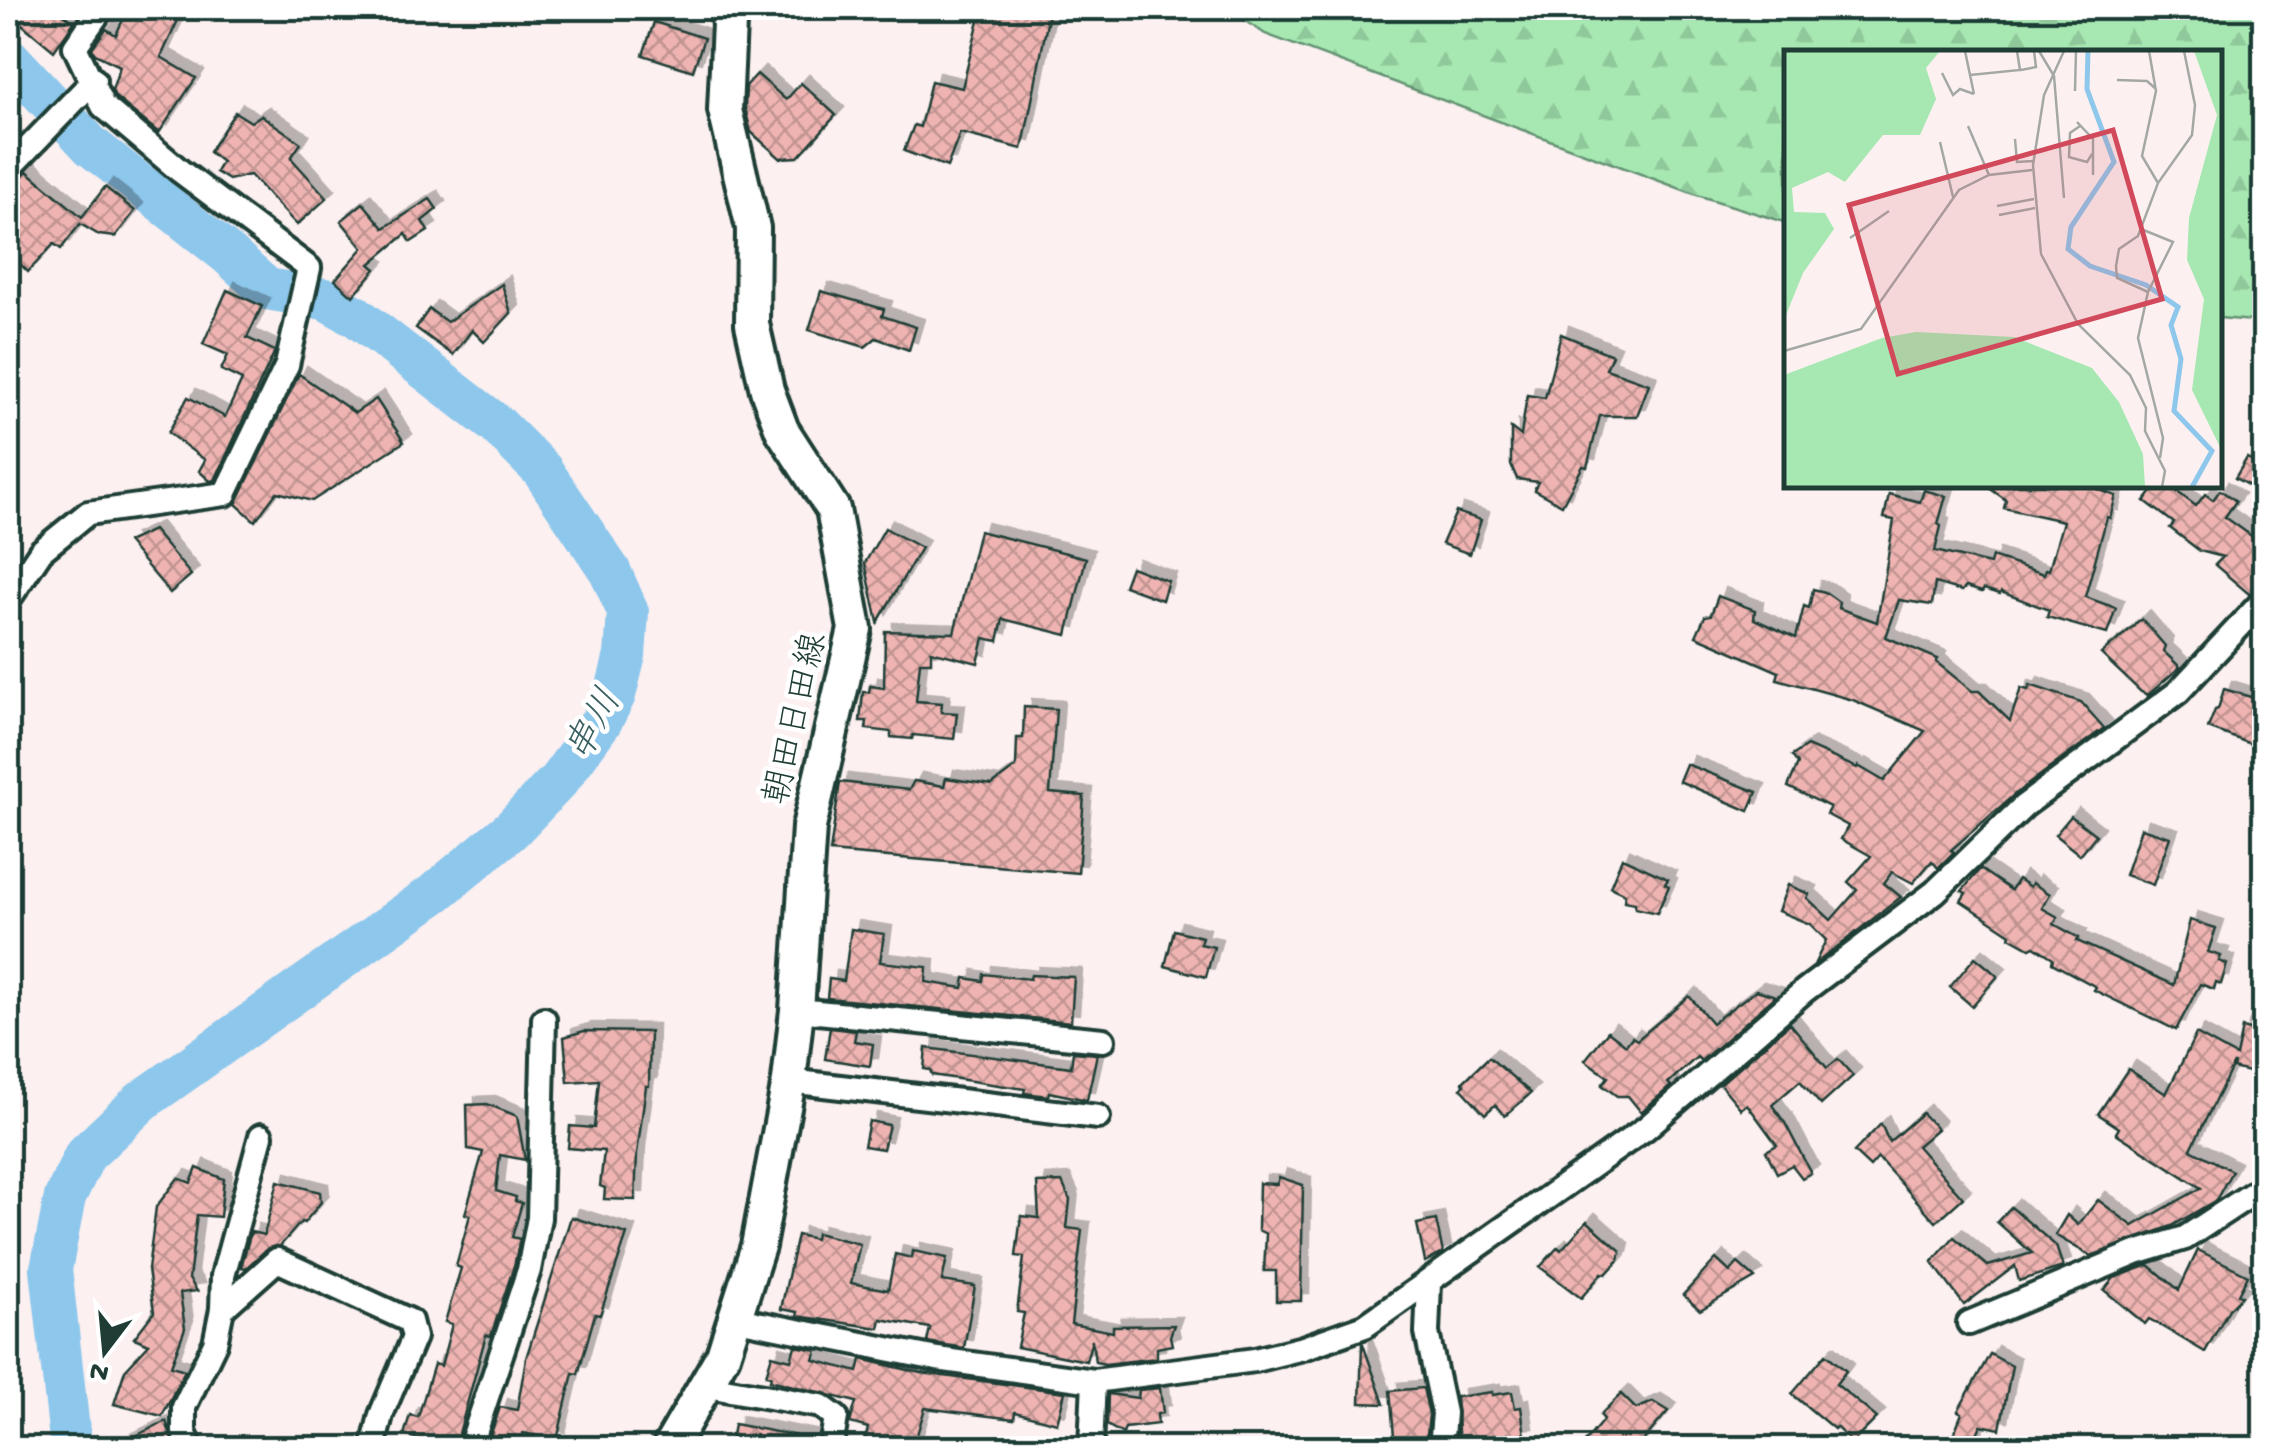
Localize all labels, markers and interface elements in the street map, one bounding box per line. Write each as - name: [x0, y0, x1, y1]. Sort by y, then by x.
- inset map: [1784, 50, 2222, 488]
- street label: 朝田日田線: [757, 629, 838, 809]
- water label: 串川: [556, 682, 634, 771]
- north arrow: [55, 1301, 155, 1401]
- text: N: [86, 1352, 113, 1389]

